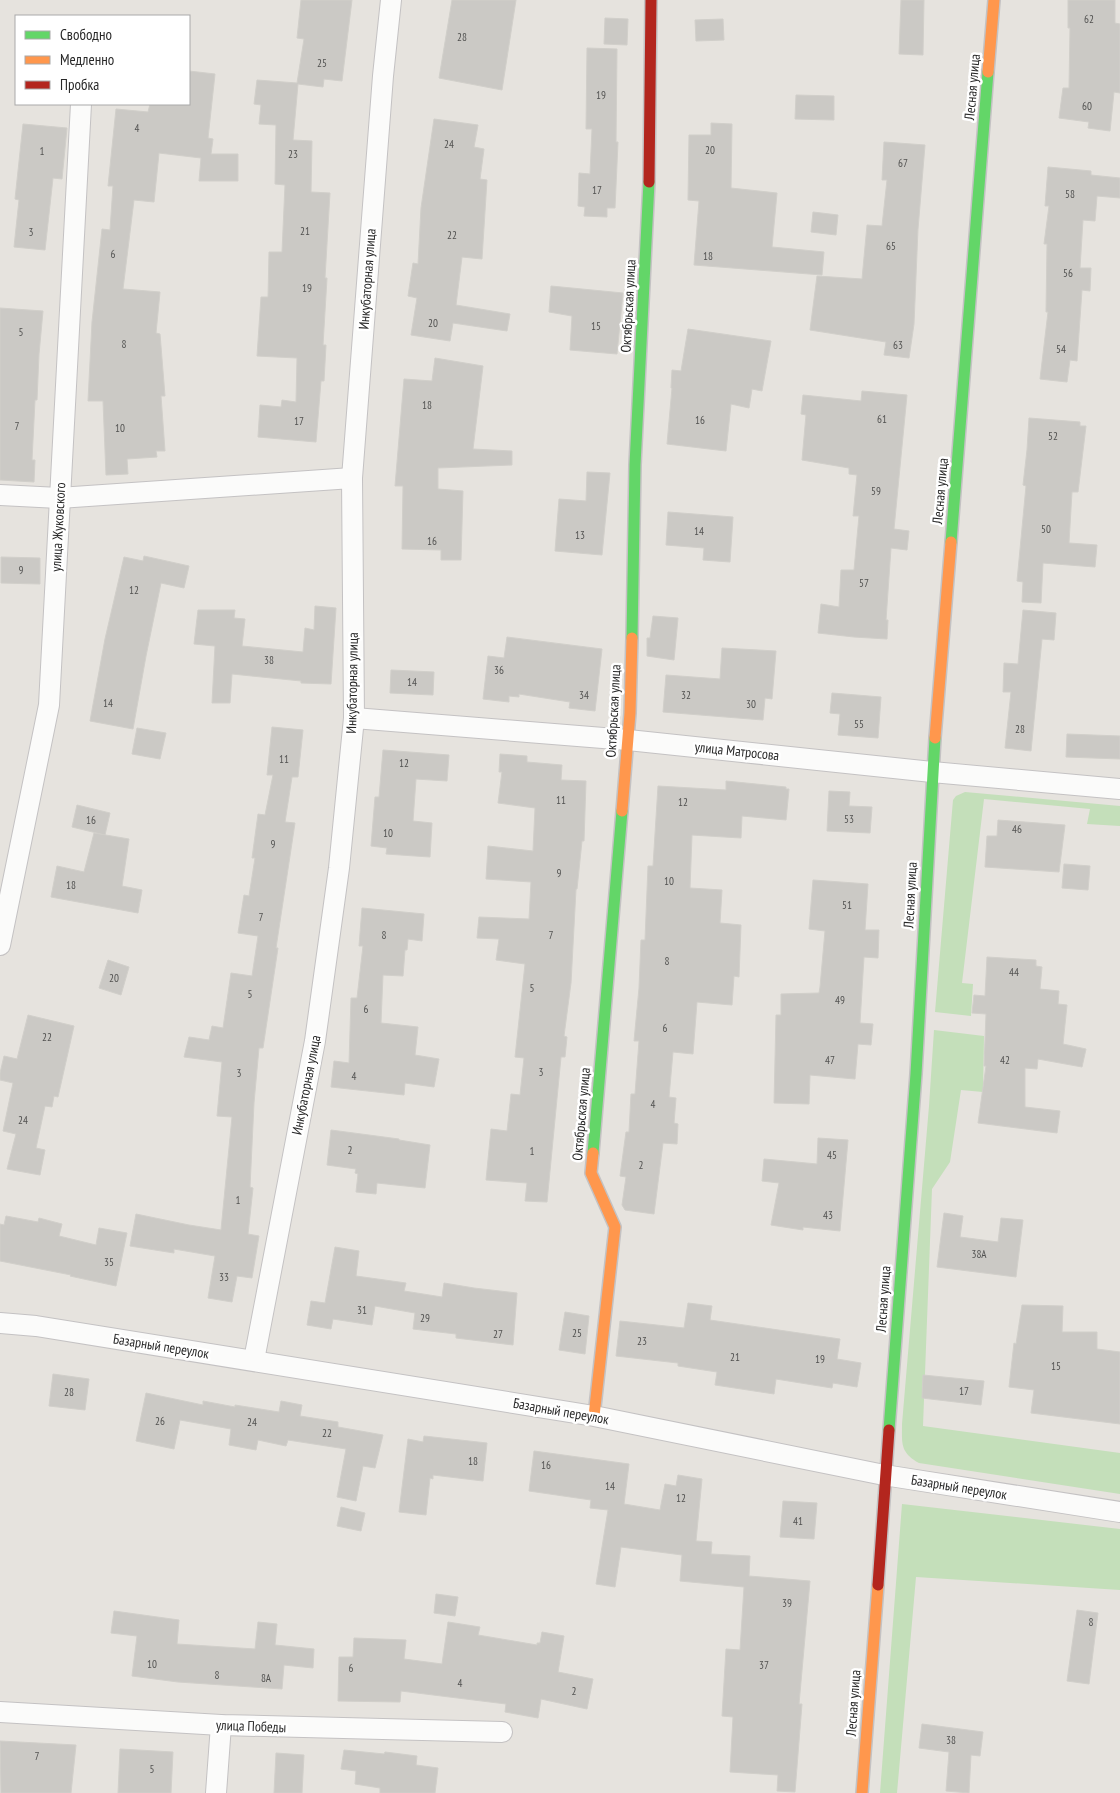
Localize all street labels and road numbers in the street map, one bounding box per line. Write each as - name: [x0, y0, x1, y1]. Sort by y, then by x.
- street label: Лесная улица: [960, 53, 984, 122]
- street label: Инкубаторная улица: [354, 228, 380, 330]
- street label: Октябрьская улица: [617, 259, 639, 353]
- street label: Лесная улица: [928, 457, 952, 526]
- street label: улица Жуковского: [47, 482, 69, 572]
- street label: Инкубаторная улица: [342, 632, 362, 734]
- street label: Октябрьская улица: [602, 664, 624, 758]
- street label: улица Матросова: [694, 738, 780, 764]
- street label: Лесная улица: [899, 861, 921, 930]
- street label: Инкубаторная улица: [288, 1034, 324, 1136]
- street label: Октябрьская улица: [568, 1067, 594, 1161]
- street label: Лесная улица: [872, 1265, 894, 1334]
- street label: Базарный переулок: [112, 1330, 211, 1363]
- street label: Базарный переулок: [512, 1394, 611, 1428]
- street label: Базарный переулок: [910, 1471, 1009, 1504]
- street label: Лесная улица: [842, 1669, 864, 1738]
- street label: улица Победы: [216, 1716, 286, 1736]

